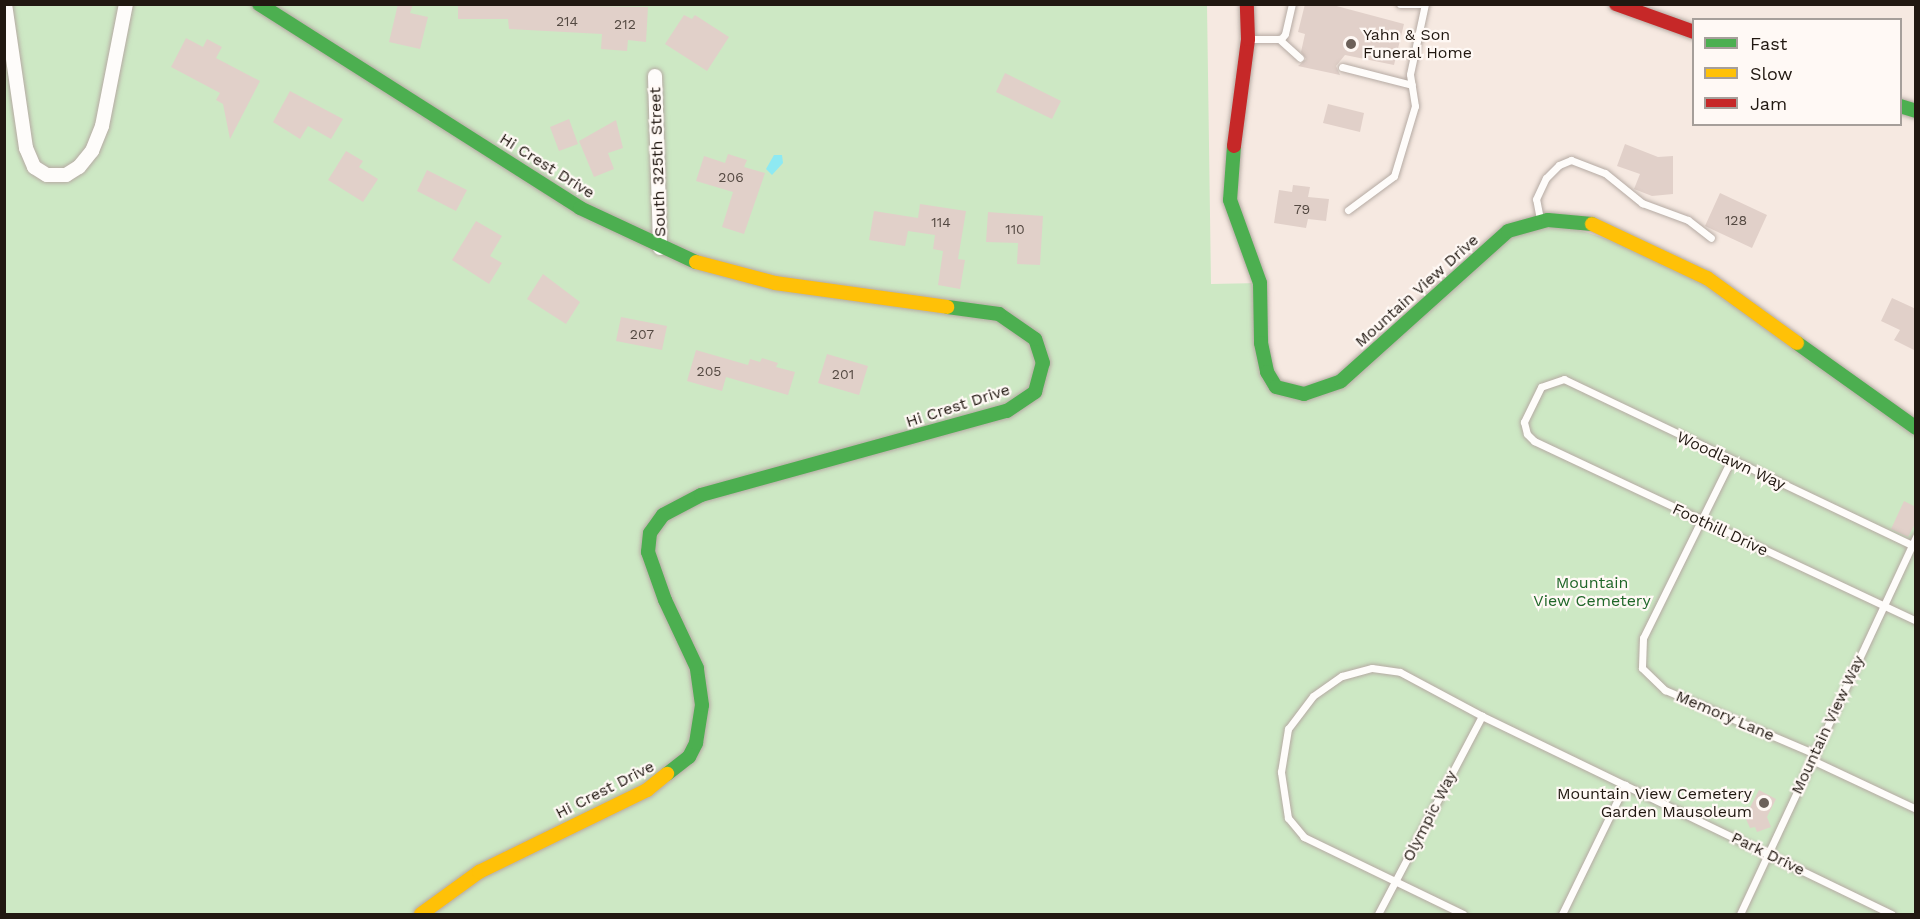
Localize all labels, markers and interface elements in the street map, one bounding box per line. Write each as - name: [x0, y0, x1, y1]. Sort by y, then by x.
- house number: 214: [556, 13, 578, 29]
- house number: 212: [614, 16, 636, 32]
- legend: [1692, 18, 1902, 126]
- place label: Yahn & Son Funeral Home: [1363, 25, 1473, 63]
- text: Fast: [1750, 33, 1787, 54]
- marker: Yahn & Son Funeral Home: [1344, 37, 1358, 51]
- text: Slow: [1750, 63, 1793, 84]
- street label: South 325th Street: [646, 87, 670, 237]
- text: Jam: [1750, 93, 1787, 114]
- street label: Hi Crest Drive: [496, 129, 598, 203]
- house number: 206: [718, 169, 744, 185]
- house number: 79: [1294, 201, 1310, 217]
- house number: 128: [1725, 212, 1747, 228]
- house number: 114: [931, 214, 951, 230]
- house number: 110: [1005, 221, 1025, 237]
- street label: Mountain View Drive: [1351, 230, 1483, 352]
- house number: 207: [630, 326, 654, 342]
- house number: 205: [696, 363, 722, 379]
- house number: 201: [832, 366, 854, 382]
- street label: Hi Crest Drive: [904, 380, 1012, 432]
- street label: Woodlawn Way: [1673, 427, 1789, 495]
- street label: Foothill Drive: [1669, 499, 1771, 561]
- park label: Mountain View Cemetery: [1533, 573, 1651, 611]
- street label: Mountain View Way: [1787, 652, 1869, 798]
- street label: Memory Lane: [1673, 687, 1777, 745]
- street label: Hi Crest Drive: [552, 757, 658, 823]
- street label: Olympic Way: [1399, 767, 1461, 865]
- place label: Mountain View Cemetery Garden Mausoleum: [1556, 784, 1752, 822]
- marker: Mountain View Cemetery Garden Mausoleum: [1757, 796, 1771, 810]
- street label: Park Drive: [1728, 828, 1808, 880]

